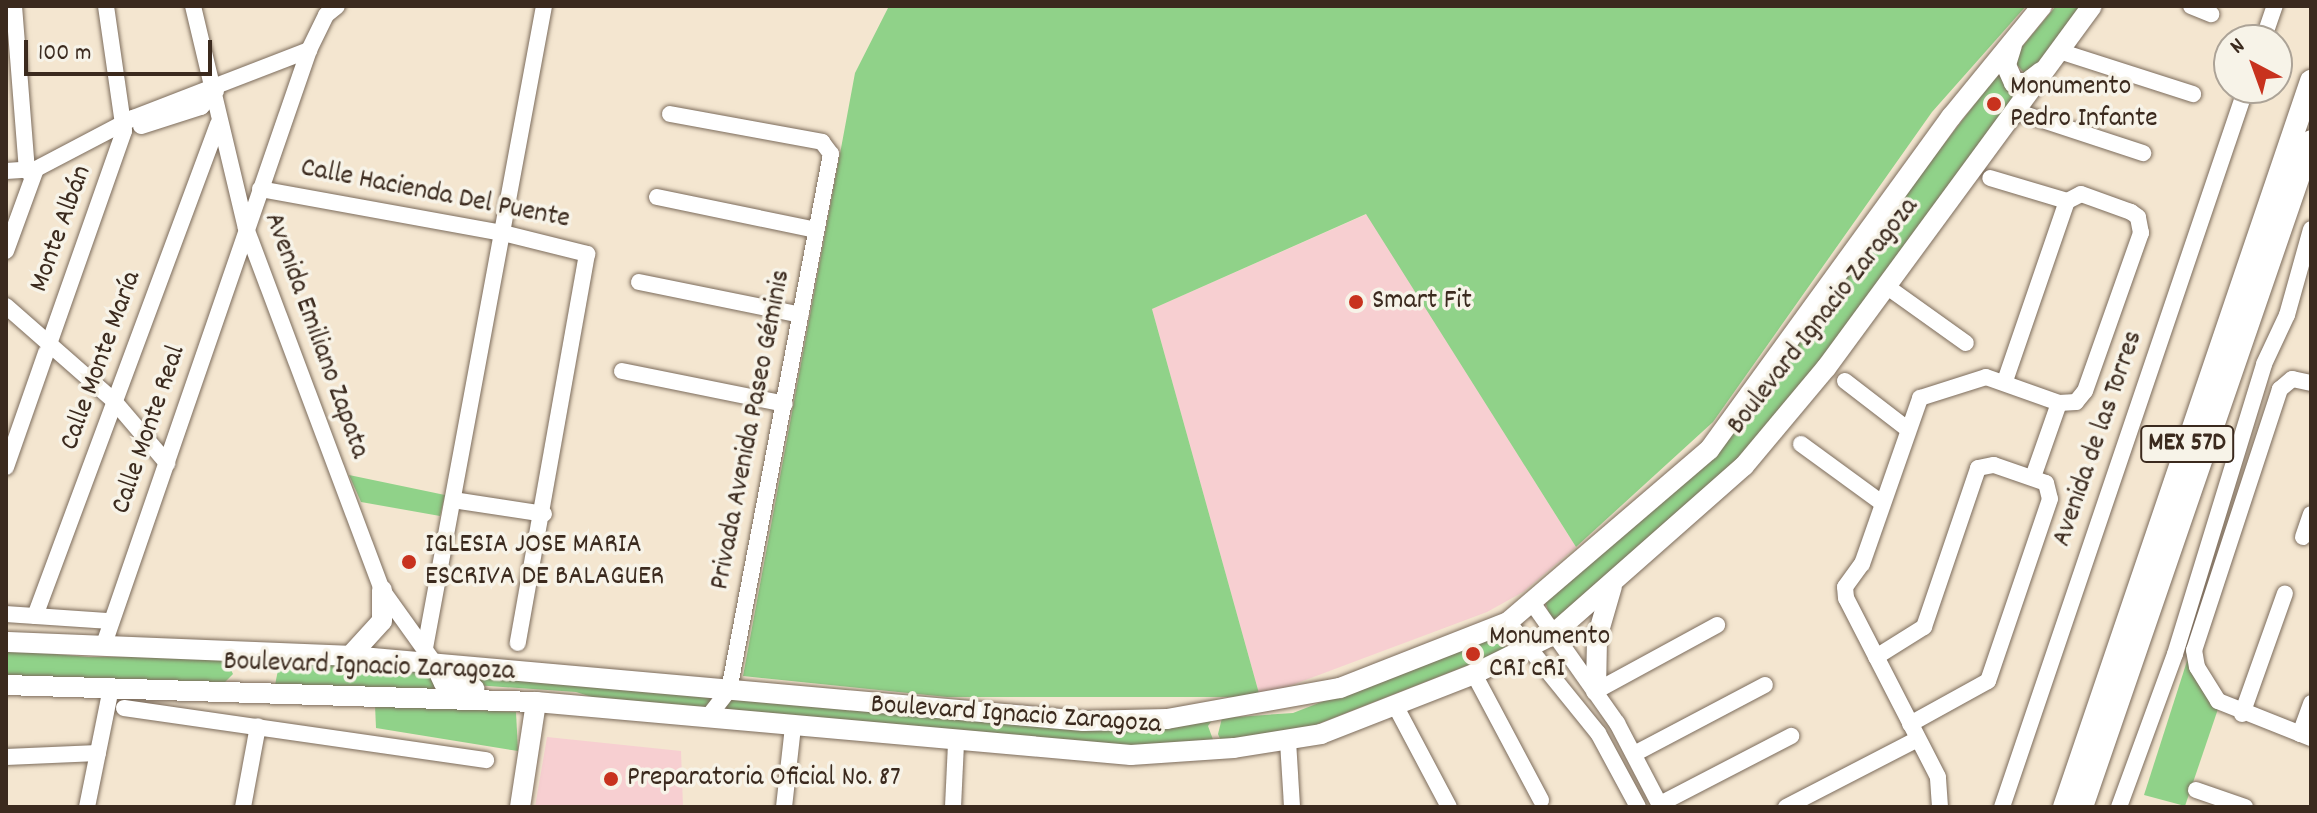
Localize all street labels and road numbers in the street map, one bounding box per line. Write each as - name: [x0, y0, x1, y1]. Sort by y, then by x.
- street label: Calle Hacienda Del Puente: [298, 152, 572, 238]
- street label: Monte Albán: [24, 161, 100, 297]
- street label: Boulevard Ignacio Zaragoza: [1721, 192, 1927, 442]
- street label: Avenida Emiliano Zapata: [255, 209, 375, 463]
- street label: Calle Monte María: [54, 267, 150, 455]
- street label: Privada Avenida Paseo Géminis: [705, 267, 799, 593]
- street label: Avenida de las Torres: [2046, 327, 2152, 551]
- street label: Calle Monte Real: [106, 341, 194, 519]
- road number: MEX 57D: [2139, 422, 2235, 466]
- street label: Boulevard Ignacio Zaragoza: [223, 646, 515, 690]
- street label: Boulevard Ignacio Zaragoza: [870, 689, 1162, 743]

